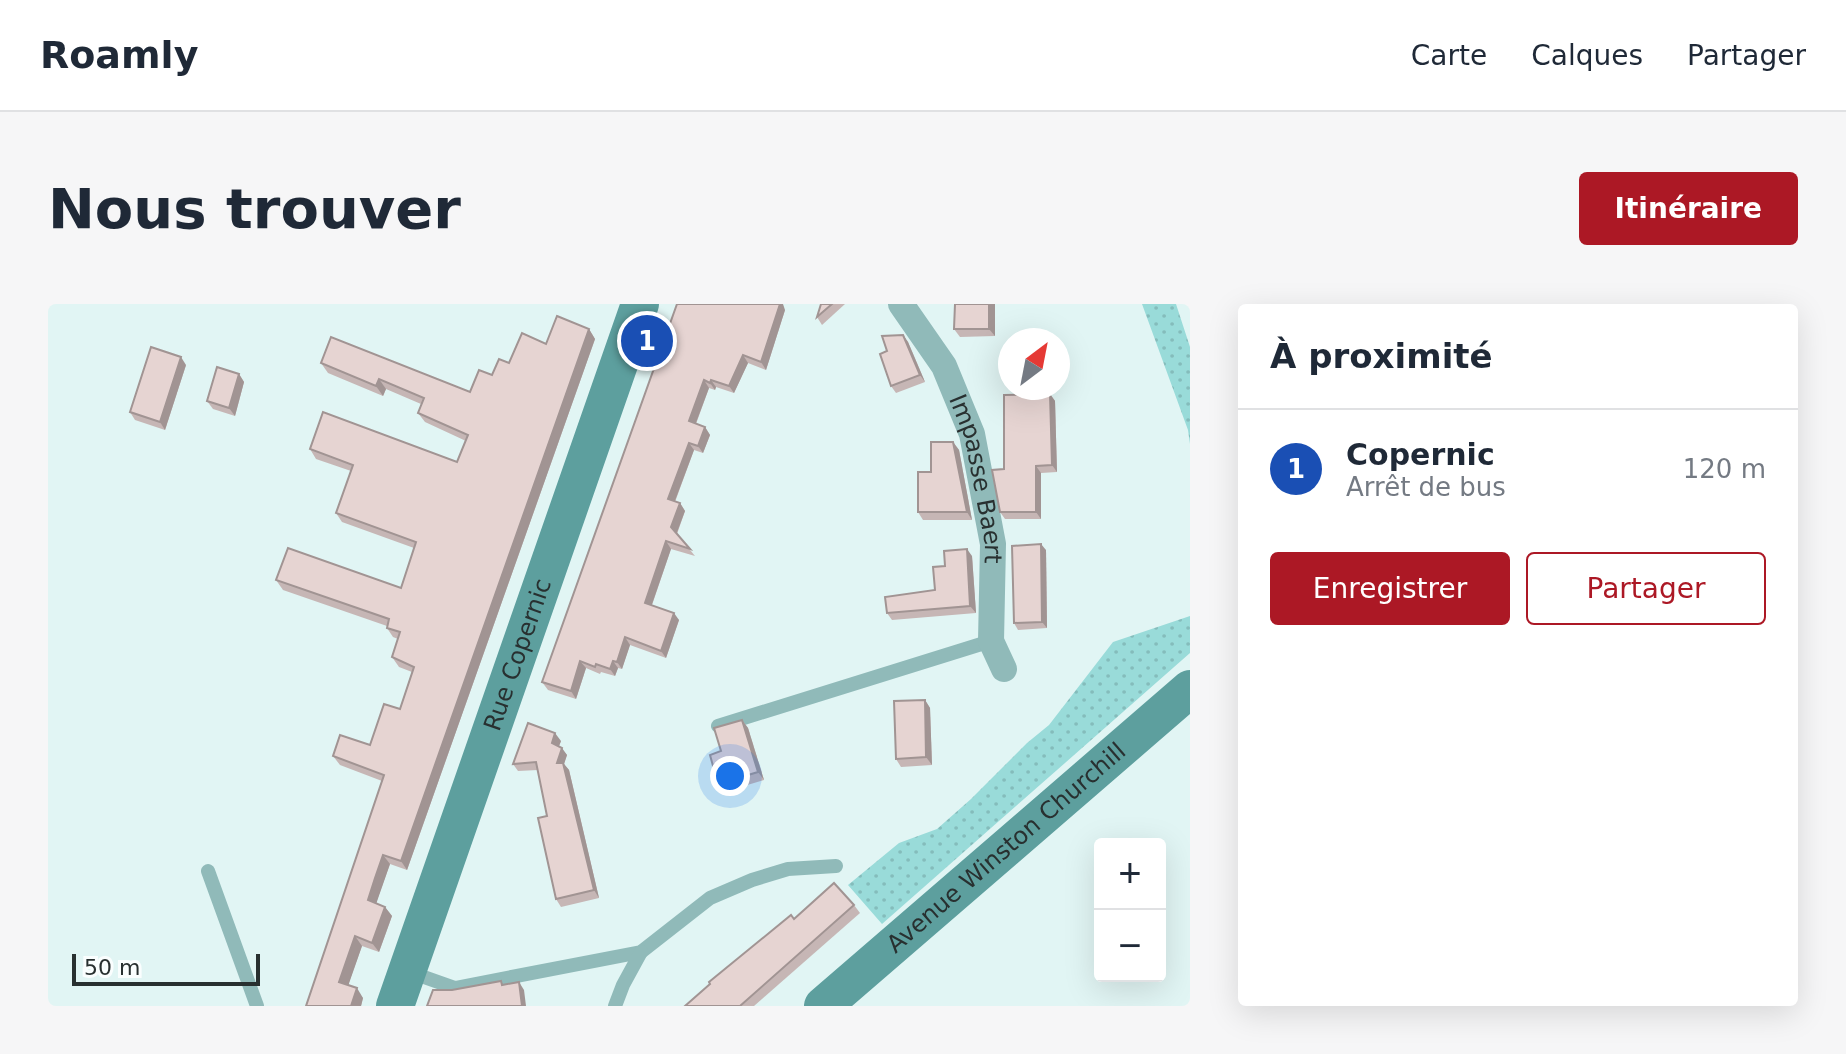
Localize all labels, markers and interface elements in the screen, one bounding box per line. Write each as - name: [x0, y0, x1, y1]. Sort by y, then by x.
- text: Roamly: [40, 33, 198, 77]
- text: Carte: [1411, 39, 1487, 72]
- text: Calques: [1531, 39, 1643, 72]
- text: Partager: [1687, 39, 1806, 72]
- button: Itinéraire: [1579, 172, 1798, 245]
- text: Nous trouver: [48, 176, 461, 241]
- pin: 1: [621, 311, 673, 371]
- north arrow: [998, 328, 1070, 400]
- text: À proximité: [1270, 336, 1493, 376]
- street label: Impasse Baert: [943, 390, 1007, 564]
- text: Copernic: [1346, 437, 1495, 472]
- text: 1: [1287, 454, 1305, 484]
- text: 120 m: [1683, 454, 1766, 484]
- text: Arrêt de bus: [1346, 472, 1506, 502]
- button: Enregistrer: [1270, 552, 1510, 625]
- button: Partager: [1526, 552, 1766, 625]
- street label: Rue Copernic: [478, 575, 557, 735]
- street label: Avenue Winston Churchill: [881, 737, 1131, 959]
- your location: [710, 756, 750, 796]
- map controls: [1094, 838, 1166, 982]
- button: +: [1094, 838, 1166, 910]
- button: −: [1094, 910, 1166, 982]
- scale bar: [72, 950, 260, 986]
- text: 50 m: [84, 955, 140, 980]

